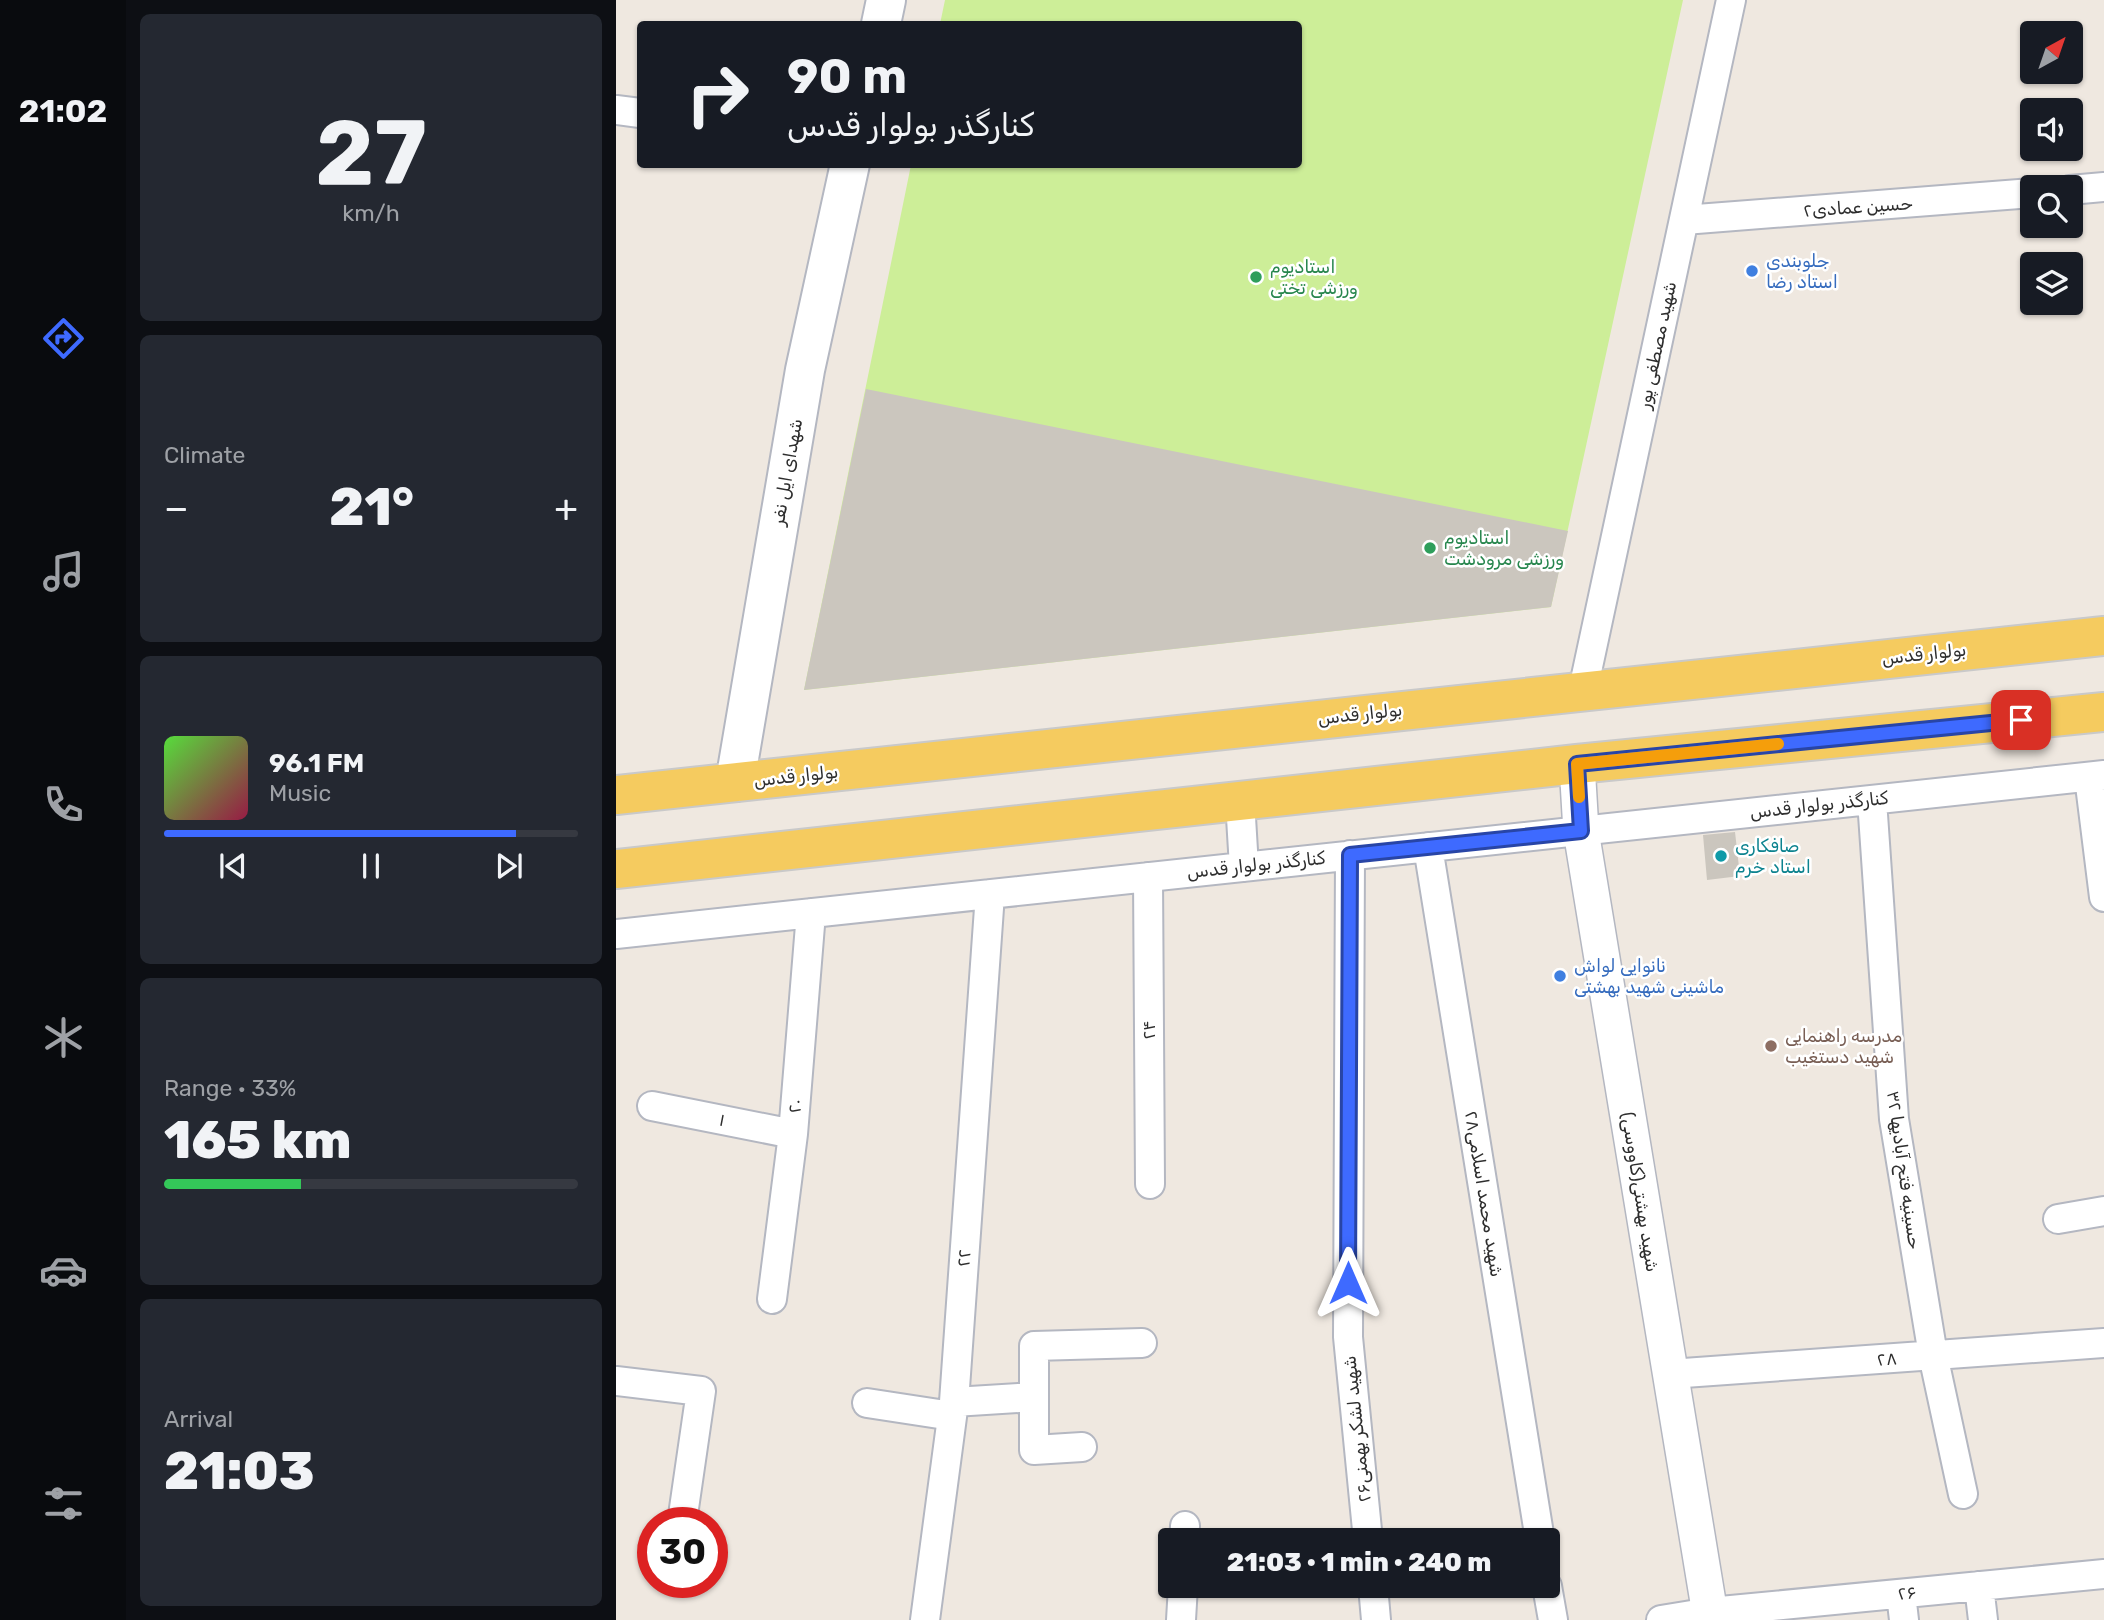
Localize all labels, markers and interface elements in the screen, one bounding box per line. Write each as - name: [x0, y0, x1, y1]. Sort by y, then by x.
- north arrow: [2020, 21, 2082, 84]
- map controls: [2020, 21, 2083, 315]
- text: 90 m: [787, 47, 907, 105]
- icon: right: [672, 49, 763, 140]
- text: 21:02: [19, 92, 107, 130]
- button: sound: [2020, 98, 2083, 161]
- text: 27: [315, 99, 427, 207]
- text: کنارگذر بولوار قدس: [787, 106, 1035, 144]
- button: search: [2020, 175, 2083, 238]
- street label: حسین عمادی۲: [1802, 192, 1914, 222]
- text: km/h: [342, 199, 400, 227]
- place label: جلوبندی استاد رضا: [1766, 250, 1838, 293]
- button: layers: [2020, 252, 2083, 315]
- place label: استادیوم ورزشی تختی: [1270, 256, 1358, 299]
- marker: جلوبندی استاد رضا: [1744, 263, 1760, 279]
- marker: استادیوم ورزشی تختی: [1248, 269, 1264, 285]
- street label: شهید مصطفی پور: [1633, 279, 1682, 412]
- icon: directions: [39, 314, 88, 363]
- street label: شهدای ایل نفر: [767, 417, 807, 528]
- text: Climate: [164, 441, 245, 469]
- text: 21°: [329, 476, 414, 538]
- text: −: [164, 485, 189, 531]
- text: +: [554, 485, 578, 531]
- place label: استادیوم ورزشی مرودشت: [1444, 527, 1564, 570]
- marker: استادیوم ورزشی مرودشت: [1422, 540, 1438, 556]
- icon: music: [39, 547, 88, 596]
- street label: بولوار قدس: [1881, 639, 1967, 669]
- pin: [1991, 690, 2051, 750]
- street label: بولوار قدس: [1317, 699, 1403, 729]
- icon: arrive: [2002, 701, 2040, 739]
- text: 96.1 FM: [269, 748, 364, 779]
- street label: بولوار قدس: [753, 761, 839, 791]
- text: Music: [269, 779, 331, 807]
- icon: phone: [39, 780, 88, 829]
- street label: کنارگذر بولوار قدس: [1749, 787, 1889, 823]
- place label: صافکاری استاد خرم: [1735, 835, 1811, 878]
- icon: previous: [214, 847, 252, 885]
- icon: pause: [352, 847, 390, 885]
- icon: next: [490, 847, 528, 885]
- street label: کنارگذر بولوار قدس: [1186, 847, 1326, 883]
- marker: صافکاری استاد خرم: [1713, 848, 1729, 864]
- place label: نانوایی لواش ماشینی شهید بهشتی: [1574, 955, 1724, 998]
- marker: نانوایی لواش ماشینی شهید بهشتی: [1552, 968, 1568, 984]
- icon: climate: [39, 1013, 88, 1062]
- street label: ۲۴: [1138, 1021, 1160, 1039]
- place label: مدرسه راهنمایی شهید دستغیب: [1785, 1025, 1902, 1068]
- marker: مدرسه راهنمایی شهید دستغیب: [1763, 1038, 1779, 1054]
- text: Range · 33%: [164, 1074, 296, 1102]
- street label: حسینیه فتح آبادیها ۳۲: [1880, 1089, 1926, 1251]
- street label: ۲۰: [783, 1098, 807, 1114]
- text: 165 km: [164, 1109, 352, 1171]
- street label: ۱: [717, 1109, 727, 1131]
- street label: شهید محمد اسلامی۲۸: [1460, 1109, 1508, 1279]
- street label: شهید بهشتی(کاووسی): [1616, 1110, 1664, 1274]
- icon: car: [39, 1246, 88, 1295]
- position arrow: [1311, 1246, 1385, 1320]
- street label: ۲۲: [952, 1248, 976, 1268]
- street label: ۲۸: [1876, 1347, 1898, 1371]
- street label: شهید لشکر بهمنی۲۶: [1338, 1355, 1376, 1503]
- text: Arrival: [164, 1405, 233, 1433]
- text: 21:03: [164, 1440, 315, 1502]
- icon: filters: [39, 1479, 88, 1528]
- speed limit sign: 30: [637, 1507, 728, 1598]
- text: 21:03 · 1 min · 240 m: [1227, 1547, 1491, 1578]
- street label: ۲۶: [1897, 1581, 1917, 1605]

